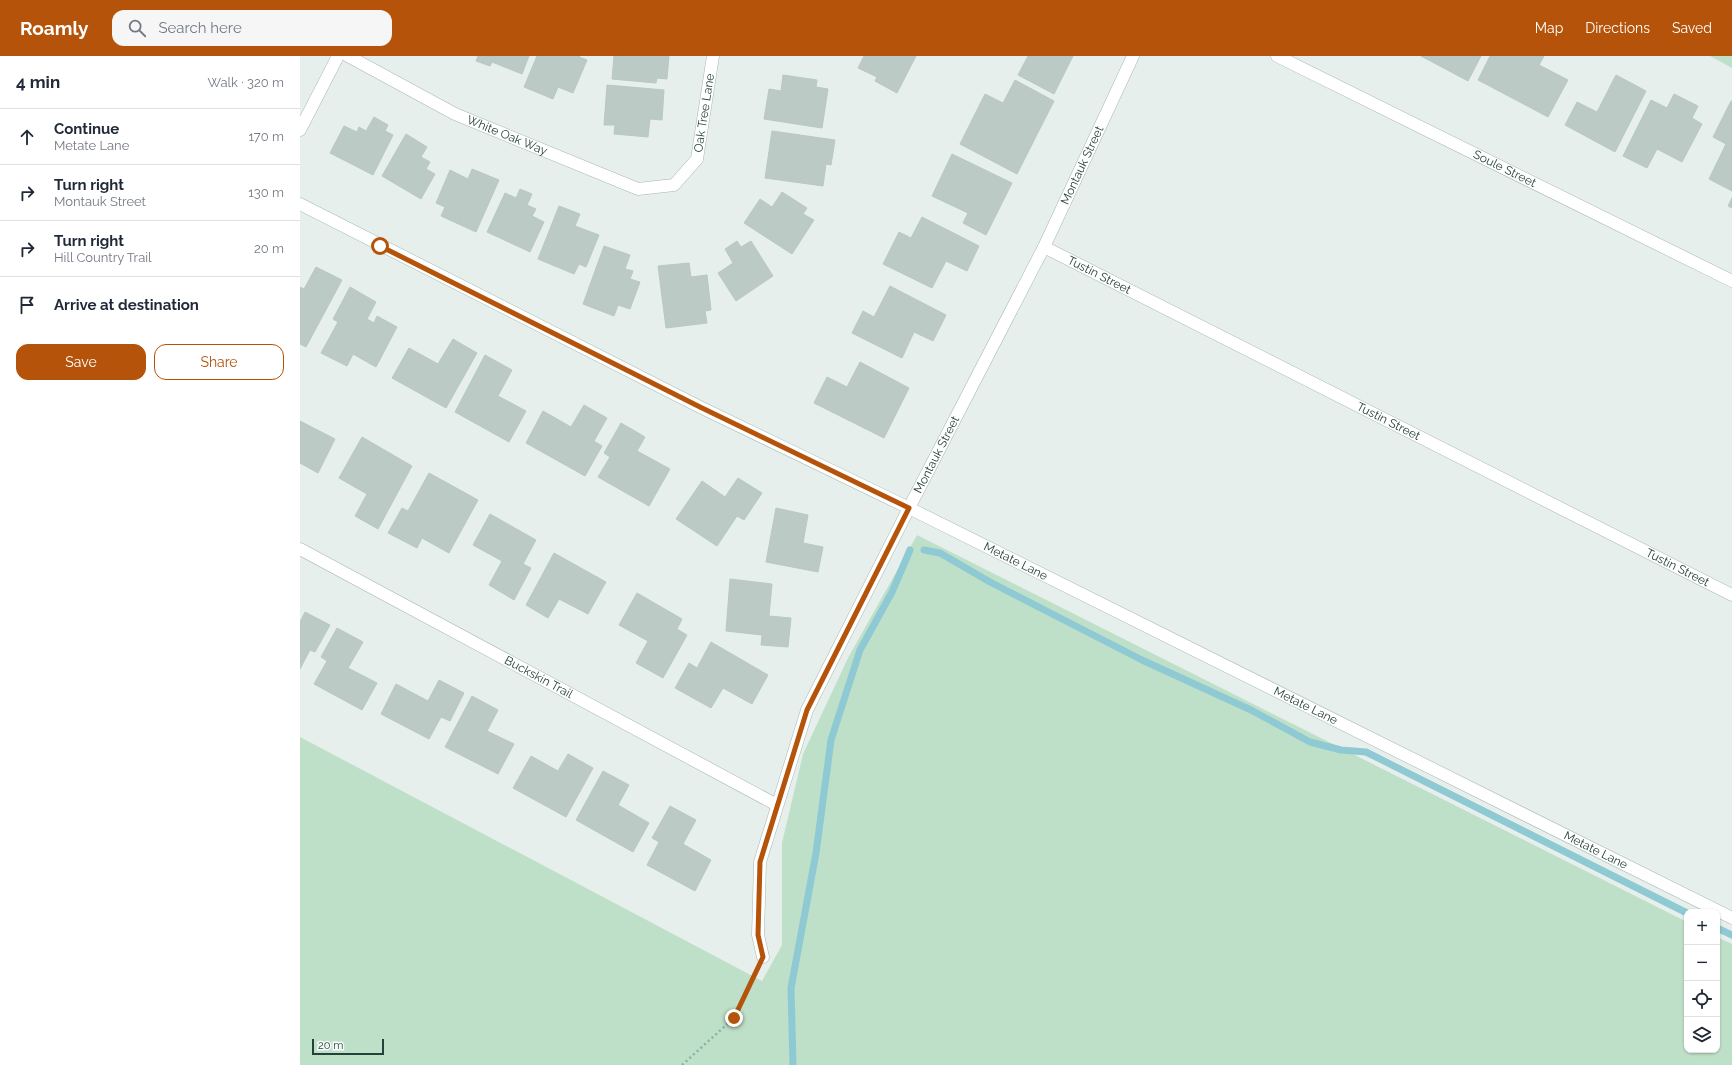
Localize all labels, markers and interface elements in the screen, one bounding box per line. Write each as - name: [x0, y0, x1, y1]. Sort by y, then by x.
- search box: [112, 10, 392, 46]
- text: Roamly: [20, 17, 88, 39]
- icon: search: [126, 17, 148, 39]
- text: Search here: [158, 19, 242, 37]
- text: Map: [1535, 20, 1563, 36]
- text: Directions: [1585, 20, 1650, 36]
- text: Saved: [1672, 20, 1712, 36]
- text: 4 min: [16, 72, 60, 92]
- street label: Oak Tree Lane: [691, 73, 717, 153]
- text: Walk · 320 m: [208, 75, 284, 90]
- street label: White Oak Way: [465, 113, 550, 158]
- text: Continue: [54, 120, 119, 138]
- street label: Montauk Street: [1058, 124, 1106, 207]
- icon: ahead: [16, 126, 38, 148]
- text: 170 m: [248, 129, 284, 144]
- text: Metate Lane: [54, 138, 129, 153]
- street label: Soule Street: [1471, 147, 1538, 190]
- text: Turn right: [54, 176, 124, 194]
- icon: right: [16, 182, 38, 204]
- text: 130 m: [248, 185, 284, 200]
- text: Montauk Street: [54, 194, 146, 209]
- text: Turn right: [54, 232, 124, 250]
- route start: [371, 237, 389, 255]
- icon: right: [16, 238, 38, 260]
- text: 20 m: [254, 241, 284, 256]
- text: Hill Country Trail: [54, 250, 152, 265]
- street label: Tustin Street: [1065, 253, 1133, 297]
- icon: arrive: [16, 294, 38, 316]
- text: Arrive at destination: [54, 296, 199, 314]
- button: Save: [16, 344, 146, 380]
- button: Share: [154, 344, 284, 380]
- street label: Tustin Street: [1354, 399, 1423, 443]
- street label: Montauk Street: [911, 414, 962, 496]
- street label: Metate Lane: [982, 539, 1050, 583]
- street label: Tustin Street: [1643, 546, 1712, 589]
- street label: Buckskin Trail: [502, 653, 576, 702]
- street label: Metate Lane: [1272, 684, 1340, 727]
- street label: Metate Lane: [1562, 828, 1630, 872]
- map controls: [1684, 909, 1720, 1053]
- button: +: [1684, 909, 1720, 945]
- button: −: [1684, 945, 1720, 981]
- button: locate: [1684, 981, 1720, 1017]
- route end: [725, 1009, 743, 1027]
- button: layers: [1684, 1017, 1720, 1053]
- scale bar: [312, 1037, 384, 1056]
- text: 20 m: [318, 1039, 343, 1052]

